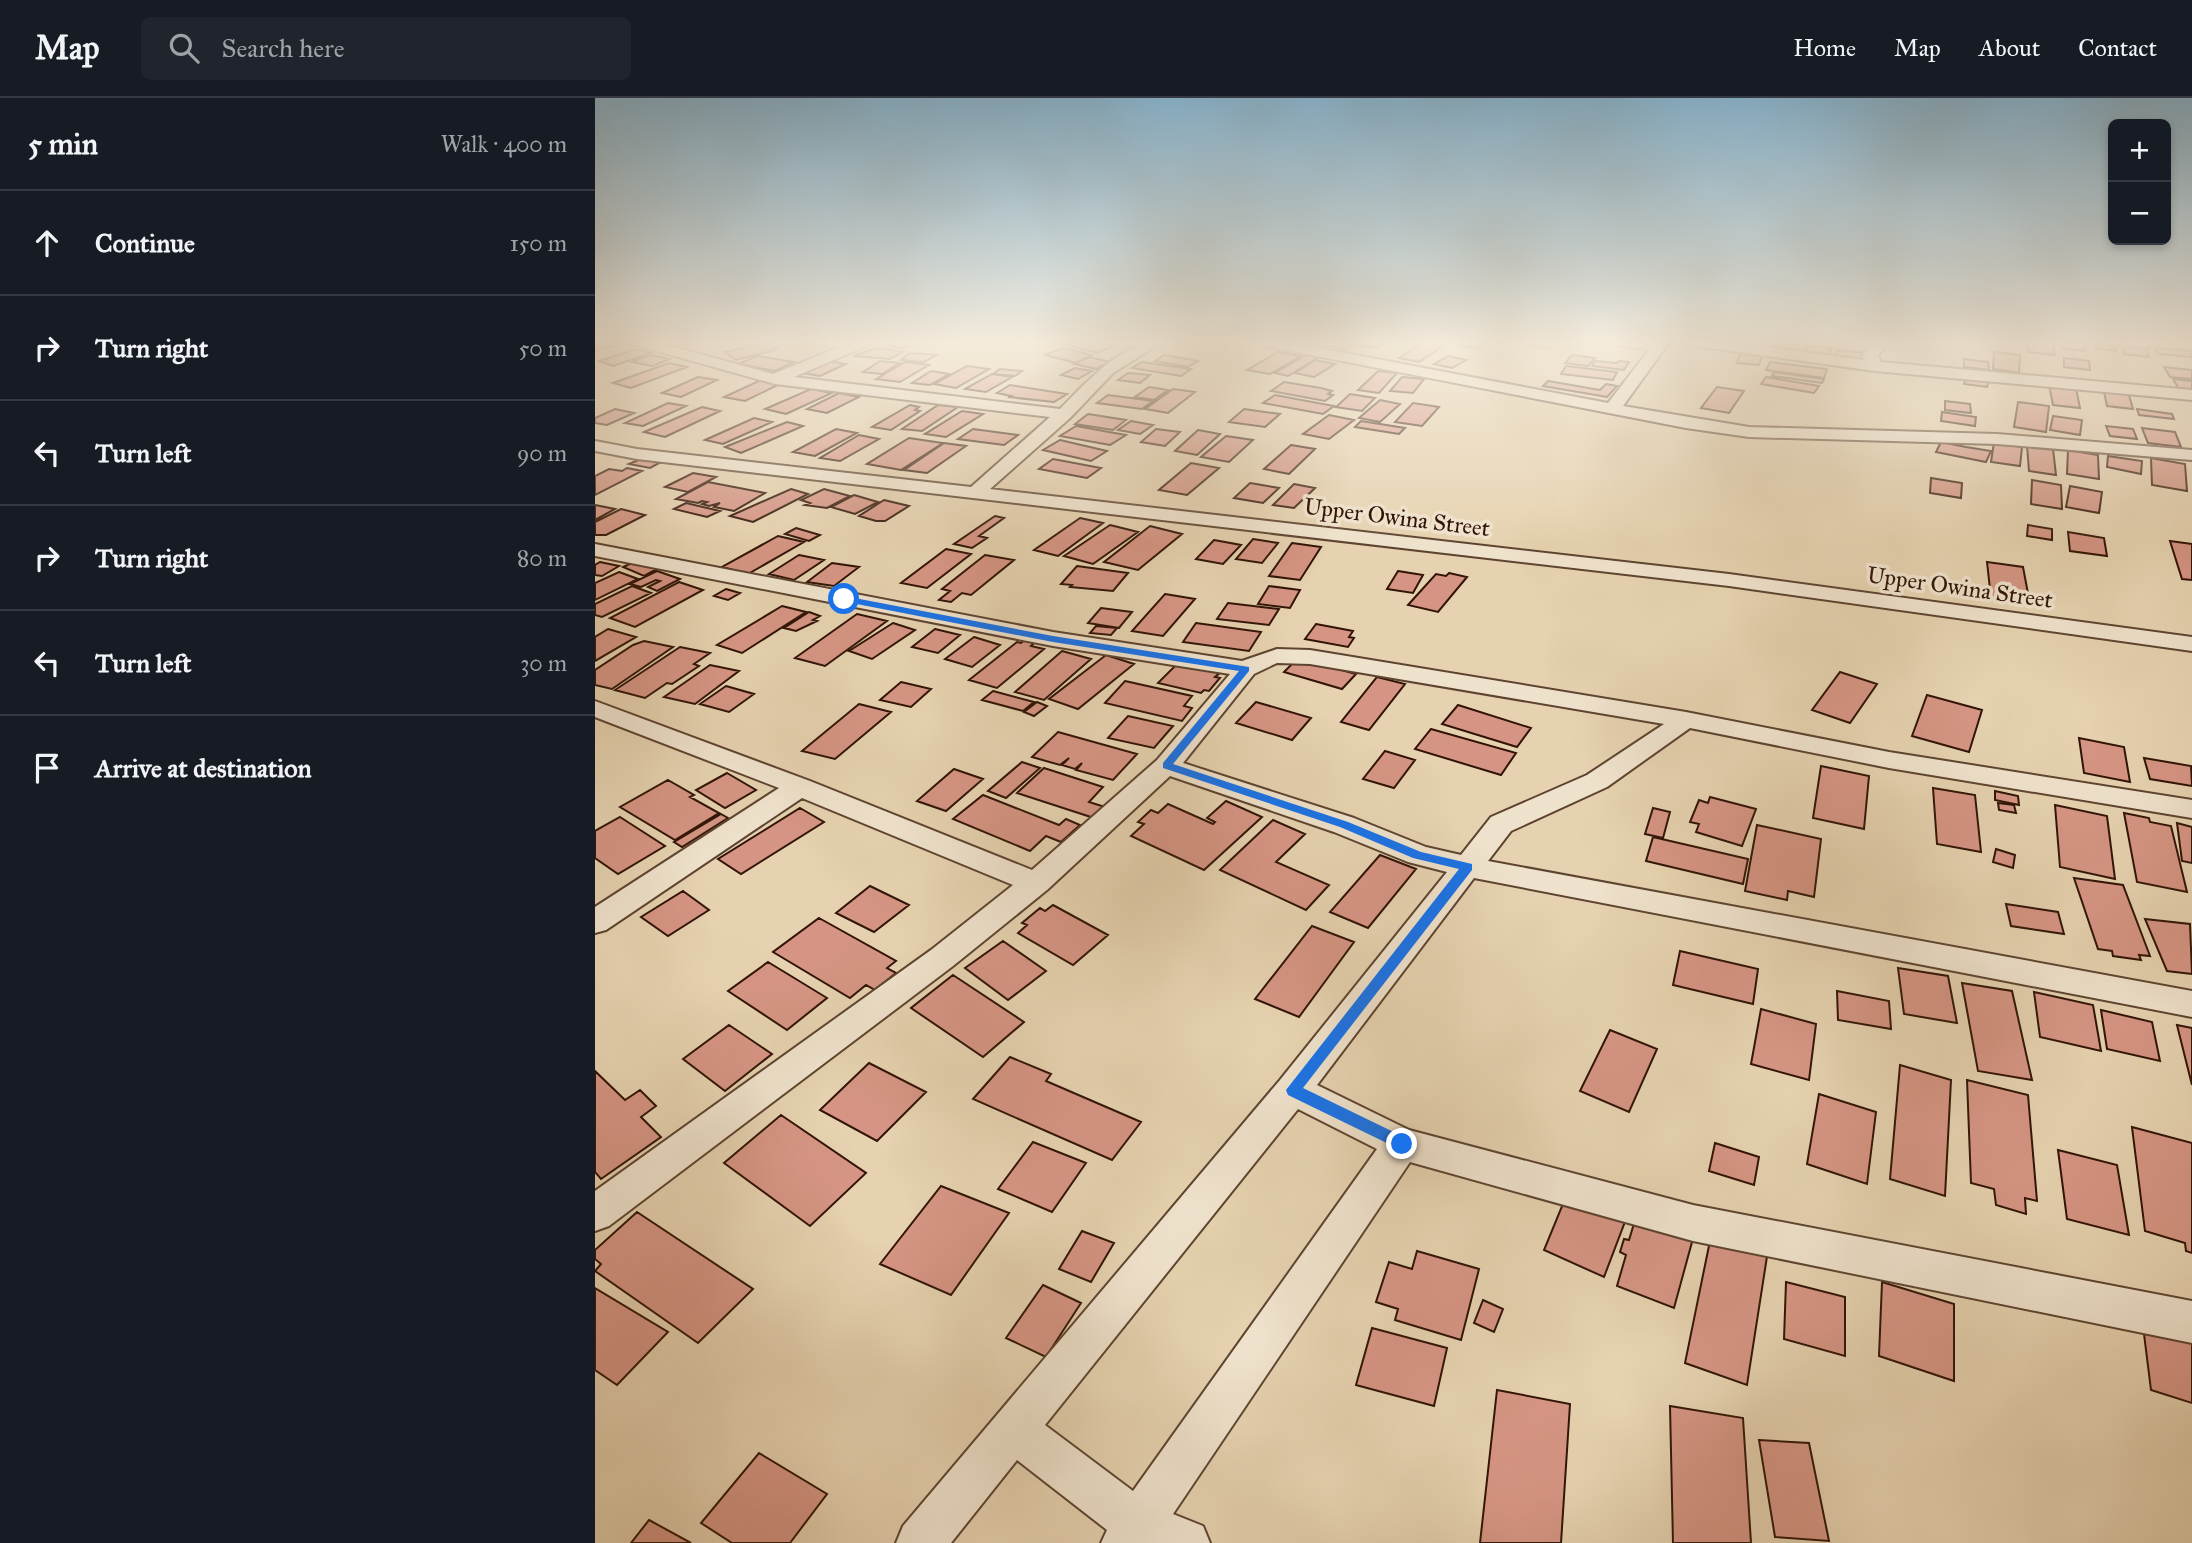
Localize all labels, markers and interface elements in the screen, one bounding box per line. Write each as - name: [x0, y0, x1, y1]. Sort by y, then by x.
- search box: [141, 17, 631, 80]
- text: Map: [35, 28, 99, 68]
- icon: search: [165, 29, 203, 67]
- text: Search here: [221, 32, 345, 64]
- text: Home: [1793, 33, 1856, 63]
- text: Map: [1894, 33, 1941, 63]
- text: About: [1979, 33, 2040, 63]
- text: Contact: [2078, 33, 2157, 63]
- map controls: [2108, 119, 2171, 245]
- button: +: [2108, 119, 2171, 182]
- text: 5 min: [28, 126, 98, 162]
- text: Walk · 400 m: [441, 130, 567, 158]
- button: −: [2108, 182, 2171, 245]
- icon: ahead: [28, 224, 66, 262]
- text: Continue: [95, 227, 195, 259]
- text: 150 m: [510, 229, 567, 257]
- icon: right: [28, 329, 66, 367]
- text: Turn right: [95, 332, 208, 364]
- text: 50 m: [519, 334, 567, 362]
- icon: left: [28, 434, 66, 472]
- text: Turn left: [95, 437, 191, 469]
- text: 90 m: [517, 439, 567, 467]
- street label: Upper Owina Street: [1302, 492, 1492, 542]
- icon: right: [28, 539, 66, 577]
- text: Turn right: [95, 542, 208, 574]
- text: 80 m: [517, 544, 567, 572]
- street label: Upper Owina Street: [1865, 560, 2055, 614]
- route start: [828, 583, 859, 614]
- icon: left: [28, 644, 66, 682]
- text: Turn left: [95, 647, 191, 679]
- text: 30 m: [520, 649, 567, 677]
- icon: arrive: [28, 749, 66, 787]
- text: Arrive at destination: [95, 752, 312, 784]
- route end: [1386, 1128, 1417, 1159]

